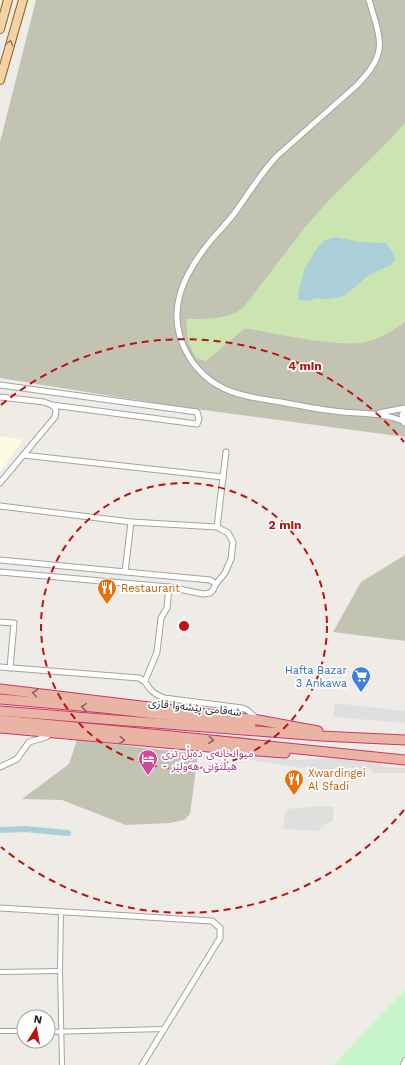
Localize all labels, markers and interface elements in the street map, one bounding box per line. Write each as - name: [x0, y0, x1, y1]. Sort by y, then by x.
- one-way arrow: [6, 39, 14, 46]
- text: 4 min: [288, 359, 322, 373]
- text: 2 min: [269, 518, 301, 532]
- restaurant icon: Restaurant: [96, 577, 118, 605]
- place label: Restaurant: [121, 582, 180, 595]
- centre of rings: [177, 619, 191, 633]
- place label: Hafta Bazar 3 Ankawa: [285, 664, 347, 690]
- supermarket icon: Hafta Bazar 3 Ankawa: [350, 665, 372, 693]
- one-way arrow: [32, 689, 38, 698]
- street label: شەقامی پێشەوا قازی: [148, 696, 243, 720]
- one-way arrow: [81, 702, 87, 711]
- one-way arrow: [119, 735, 125, 744]
- one-way arrow: [208, 735, 214, 744]
- place label: میوانخانەی دەبڵ تری - هیڵتۆنی هەولێر: [162, 745, 254, 773]
- hotel icon: میوانخانەی دەبڵ تری - هیڵتۆنی هەولێر: [137, 748, 159, 776]
- place label: Xwardingei Al Sfadi: [308, 767, 366, 793]
- restaurant icon: Xwardingei Al Sfadi: [283, 768, 305, 796]
- north arrow: [16, 1009, 56, 1049]
- text: N: [33, 1013, 43, 1027]

